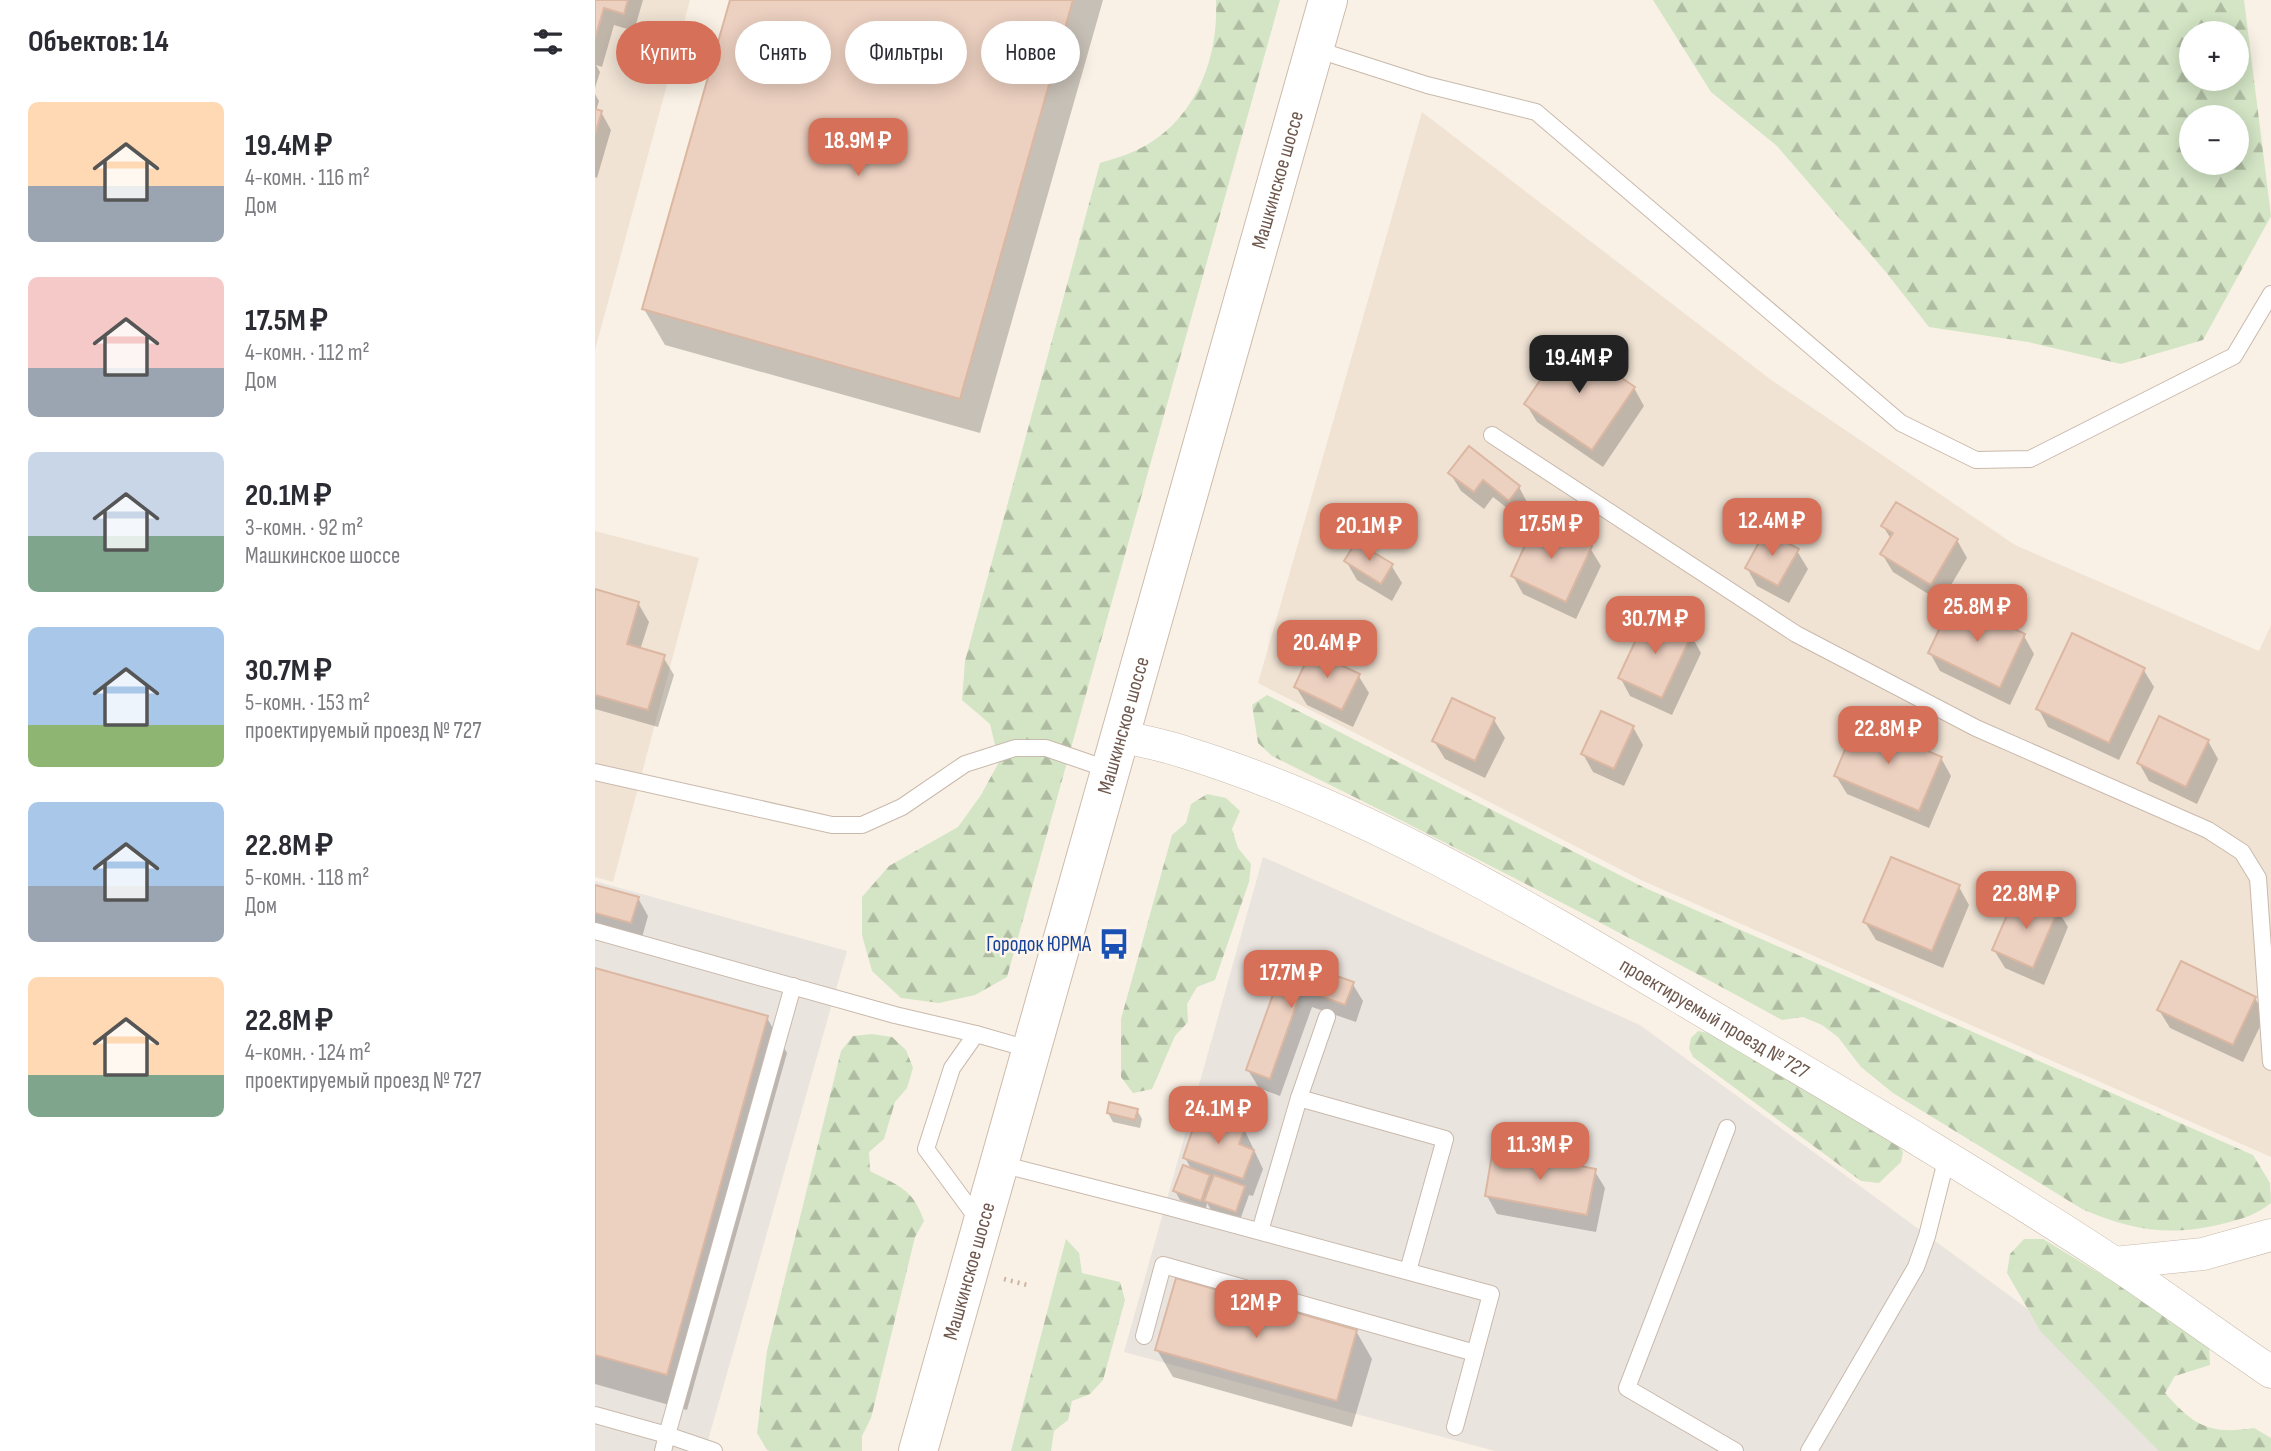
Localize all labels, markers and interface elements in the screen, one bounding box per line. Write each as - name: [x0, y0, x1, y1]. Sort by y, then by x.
- chip: Купить: [616, 21, 721, 84]
- chip: Снять: [735, 21, 831, 84]
- chip: Фильтры: [845, 21, 967, 84]
- chip: Новое: [981, 21, 1080, 84]
- map controls: [2179, 21, 2249, 175]
- button: +: [2179, 21, 2249, 91]
- icon: filters: [529, 23, 567, 61]
- text: Объектов: 14: [28, 24, 169, 60]
- button: −: [2179, 105, 2249, 175]
- street label: Машкинское шоссе: [1246, 108, 1309, 252]
- pin: 18.9M ₽: [793, 118, 923, 178]
- text: 18.9M ₽: [824, 127, 892, 155]
- text: 19.4M ₽: [245, 128, 333, 164]
- icon: home: [84, 130, 168, 214]
- text: 4-комн. · 116 m²: [245, 164, 370, 192]
- text: Дом: [245, 192, 277, 220]
- text: 17.5M ₽: [245, 303, 328, 339]
- icon: home: [84, 305, 168, 389]
- pin: 19.4M ₽: [1514, 336, 1644, 395]
- text: 4-комн. · 112 m²: [245, 339, 370, 367]
- text: 19.4M ₽: [1545, 344, 1613, 372]
- text: Дом: [245, 367, 277, 395]
- text: 20.1M ₽: [245, 478, 332, 514]
- icon: home: [84, 480, 168, 564]
- pin: 12.4M ₽: [1707, 498, 1837, 558]
- pin: 17.5M ₽: [1486, 502, 1616, 561]
- pin: 20.1M ₽: [1304, 504, 1434, 563]
- text: 12.4M ₽: [1739, 507, 1805, 535]
- text: 17.5M ₽: [1519, 510, 1583, 538]
- text: 20.1M ₽: [1336, 512, 1402, 540]
- text: 3-комн. · 92 m²: [245, 514, 363, 542]
- text: Машкинское шоссе: [245, 542, 400, 570]
- pin: 25.8M ₽: [1912, 584, 2042, 644]
- text: 25.8M ₽: [1943, 593, 2011, 621]
- pin: 30.7M ₽: [1590, 596, 1720, 656]
- text: 30.7M ₽: [1622, 605, 1688, 633]
- pin: 20.4M ₽: [1262, 620, 1392, 680]
- text: 20.4M ₽: [1293, 629, 1361, 657]
- text: 30.7M ₽: [245, 653, 332, 689]
- street label: Машкинское шоссе: [1092, 654, 1155, 797]
- icon: home: [84, 655, 168, 739]
- text: 5-комн. · 153 m²: [245, 689, 370, 717]
- pin: 22.8M ₽: [1823, 706, 1953, 766]
- text: 22.8M ₽: [1854, 715, 1922, 743]
- text: проектируемый проезд № 727: [245, 717, 481, 745]
- text: 22.8M ₽: [245, 828, 333, 864]
- icon: home: [84, 830, 168, 914]
- text: 5-комн. · 118 m²: [245, 864, 370, 892]
- pin: 22.8M ₽: [1961, 872, 2091, 931]
- text: 22.8M ₽: [1992, 880, 2060, 908]
- text: Дом: [245, 892, 277, 920]
- bus stop icon: Городок ЮРМА: [1097, 927, 1131, 961]
- place label: Городок ЮРМА: [986, 932, 1092, 957]
- pin: 17.7M ₽: [1226, 950, 1356, 1010]
- street label: проектируемый проезд № 727: [1615, 953, 1814, 1085]
- text: 17.7M ₽: [1260, 959, 1322, 987]
- text: 22.8M ₽: [245, 1003, 333, 1039]
- icon: home: [84, 1005, 168, 1089]
- text: 4-комн. · 124 m²: [245, 1039, 371, 1067]
- text: проектируемый проезд № 727: [245, 1067, 481, 1095]
- pin: 24.1M ₽: [1153, 1086, 1283, 1146]
- text: 24.1M ₽: [1185, 1095, 1251, 1123]
- pin: 11.3M ₽: [1475, 1122, 1605, 1182]
- text: 11.3M ₽: [1507, 1131, 1573, 1159]
- street label: Машкинское шоссе: [938, 1199, 1001, 1343]
- pin: 12M ₽: [1207, 1280, 1305, 1340]
- text: 12M ₽: [1231, 1289, 1281, 1317]

